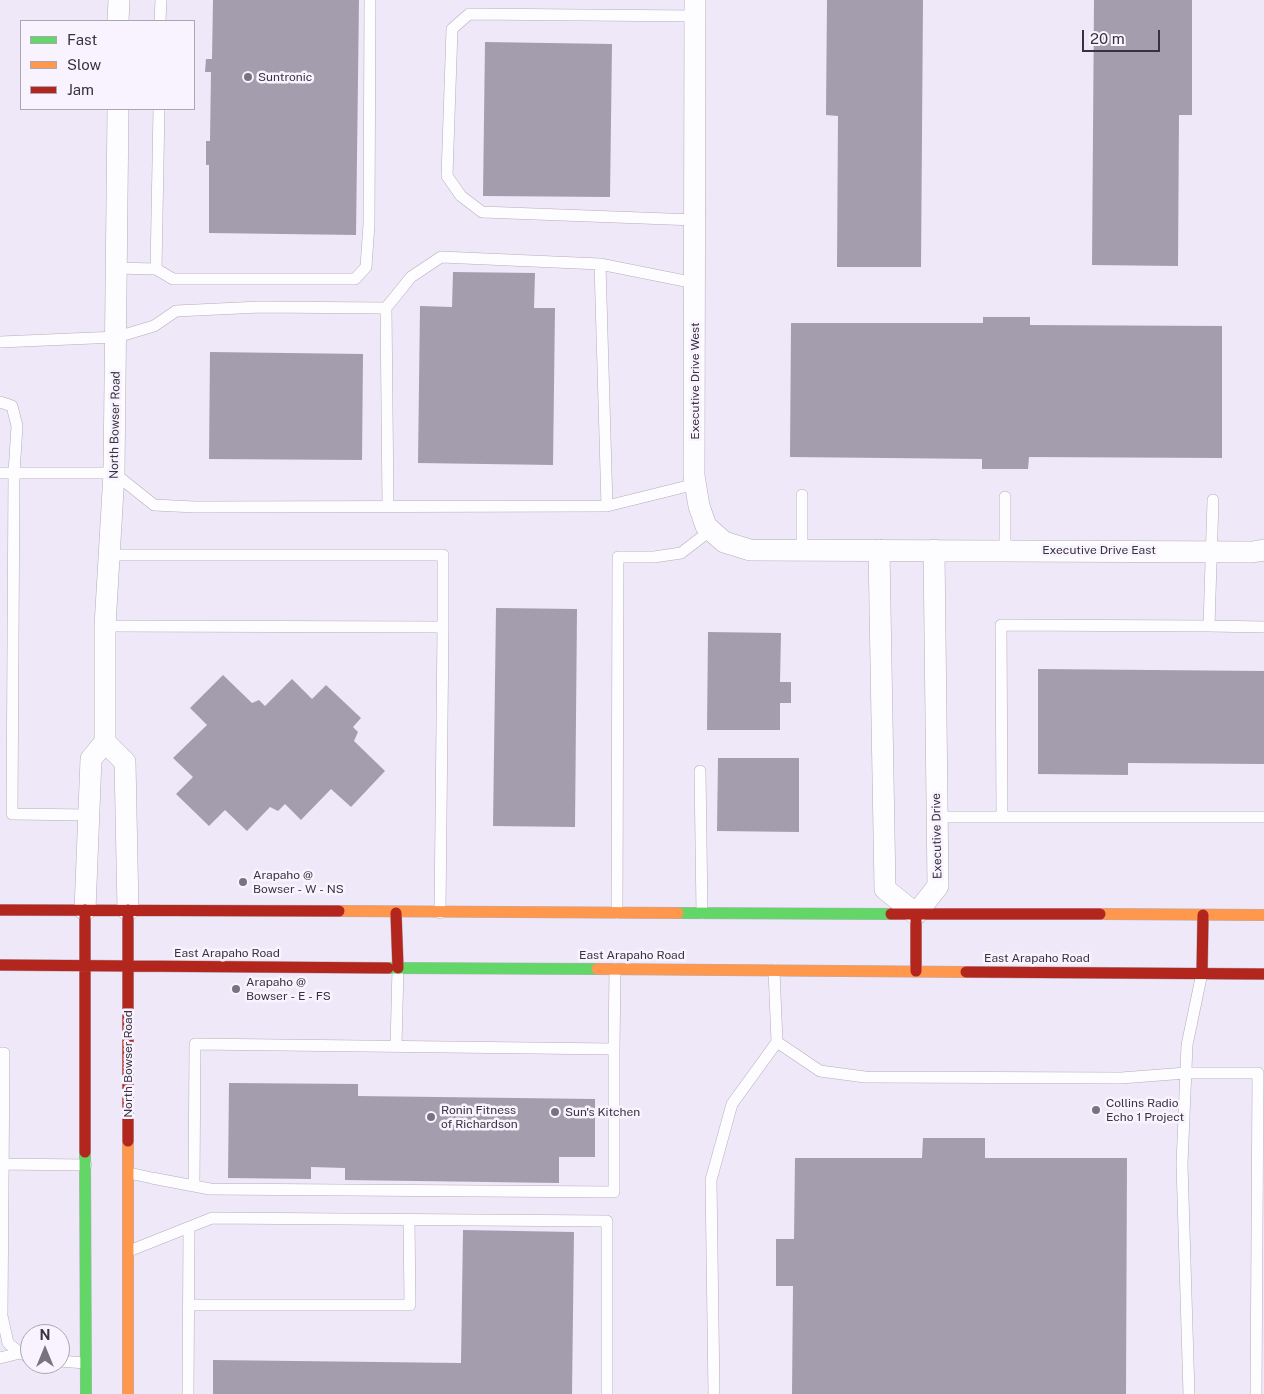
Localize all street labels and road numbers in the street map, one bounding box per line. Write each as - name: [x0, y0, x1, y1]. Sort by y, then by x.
- street label: Executive Drive West: [688, 322, 702, 440]
- street label: North Bowser Road: [107, 371, 123, 479]
- street label: Executive Drive East: [1042, 543, 1156, 557]
- street label: Executive Drive: [929, 793, 945, 879]
- street label: East Arapaho Road: [174, 946, 280, 960]
- street label: East Arapaho Road: [579, 948, 685, 962]
- street label: East Arapaho Road: [984, 951, 1090, 965]
- street label: North Bowser Road: [121, 1010, 135, 1118]

